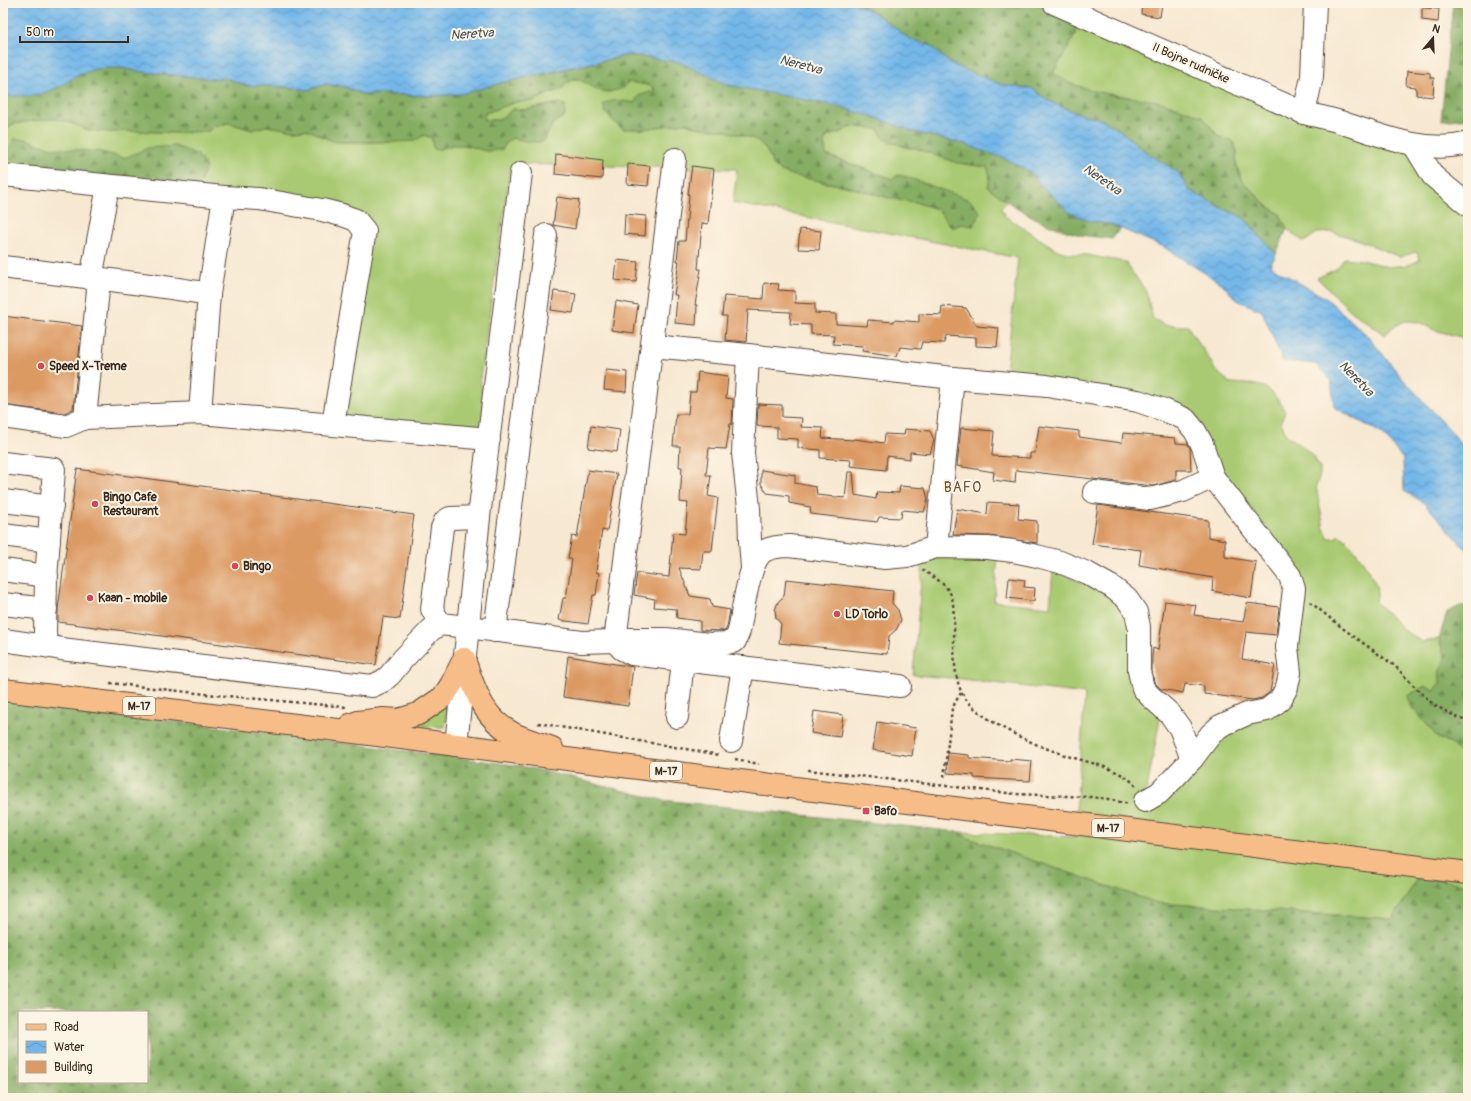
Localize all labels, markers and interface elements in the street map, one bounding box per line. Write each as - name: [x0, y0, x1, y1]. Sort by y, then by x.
- scale bar: [20, 18, 128, 44]
- north arrow: [1413, 18, 1453, 58]
- text: N: [1430, 22, 1442, 37]
- water label: Neretva: [450, 24, 495, 43]
- text: 50 m: [26, 25, 54, 40]
- street label: II Bojne rudničke: [1150, 40, 1232, 87]
- water label: Neretva: [778, 52, 825, 79]
- water label: Neretva: [1080, 161, 1125, 199]
- water label: Neretva: [1336, 358, 1378, 400]
- place label: Speed X-Treme: [49, 359, 128, 374]
- marker: Speed X-Treme: [36, 361, 46, 371]
- district label: BAFO: [944, 479, 982, 496]
- place label: Bingo Cafe Restaurant: [103, 490, 160, 519]
- marker: Bingo Cafe Restaurant: [90, 499, 100, 509]
- place label: Bingo: [243, 559, 272, 574]
- marker: Bingo: [230, 561, 240, 571]
- place label: Kaan - mobile: [98, 591, 168, 606]
- marker: Kaan - mobile: [85, 593, 95, 603]
- place label: LD Torlo: [845, 607, 889, 622]
- marker: LD Torlo: [832, 609, 842, 619]
- road number: M-17: [123, 697, 155, 715]
- road number: M-17: [650, 762, 682, 780]
- place label: Bafo: [874, 804, 898, 819]
- marker: Bafo: [861, 806, 871, 816]
- road number: M-17: [1092, 819, 1124, 837]
- legend: [18, 1011, 148, 1083]
- text: Road: [54, 1020, 79, 1035]
- text: Water: [54, 1040, 85, 1055]
- text: Building: [54, 1060, 93, 1075]

